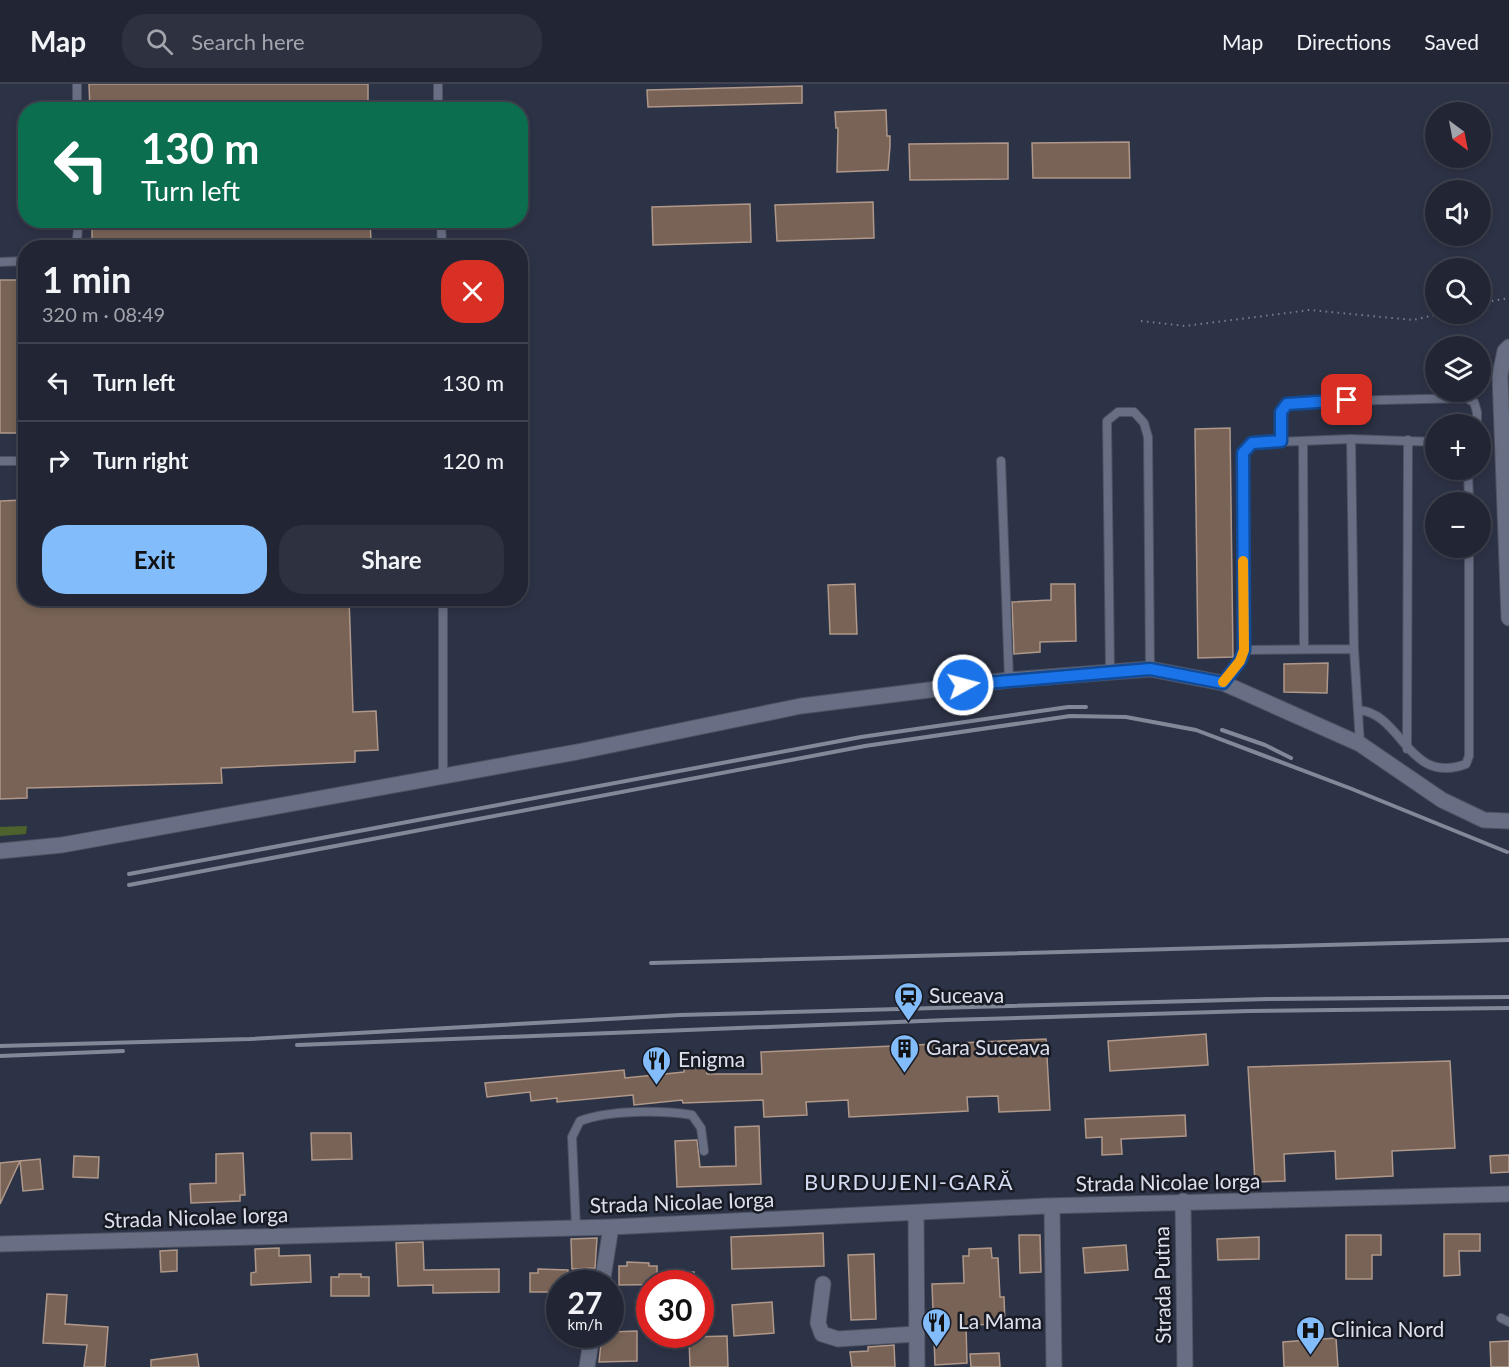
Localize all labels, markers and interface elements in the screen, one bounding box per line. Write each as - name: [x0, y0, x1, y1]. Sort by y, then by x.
- search box: [122, 14, 542, 68]
- text: Map: [30, 24, 86, 58]
- icon: search: [143, 25, 176, 58]
- text: Search here: [191, 28, 305, 55]
- text: Map: [1222, 29, 1263, 54]
- text: Directions: [1296, 29, 1391, 54]
- text: Saved: [1424, 29, 1479, 54]
- north arrow: [1425, 102, 1491, 168]
- map controls: [1425, 102, 1491, 558]
- text: 130 m: [141, 123, 259, 173]
- icon: left: [42, 126, 120, 204]
- text: Turn left: [141, 174, 240, 207]
- button: sound: [1425, 180, 1491, 246]
- text: 1 min: [42, 257, 131, 301]
- button: search: [1425, 258, 1491, 324]
- button: close: [441, 260, 504, 323]
- text: 320 m · 08:49: [42, 302, 165, 326]
- button: layers: [1425, 336, 1491, 402]
- icon: left: [42, 366, 75, 399]
- text: Turn left: [93, 369, 175, 396]
- text: 130 m: [442, 369, 504, 396]
- pin: [1321, 374, 1372, 425]
- icon: arrive: [1330, 383, 1363, 416]
- button: +: [1425, 414, 1491, 480]
- icon: right: [42, 444, 75, 477]
- text: Turn right: [93, 447, 188, 474]
- text: 120 m: [442, 447, 504, 474]
- button: −: [1425, 492, 1491, 558]
- button: Exit: [42, 525, 267, 594]
- button: Share: [279, 525, 504, 594]
- position arrow: [931, 653, 995, 717]
- station icon: Suceava: [892, 980, 924, 1022]
- place label: Suceava: [929, 982, 1004, 1007]
- building icon: Gara Suceava: [889, 1032, 921, 1074]
- place label: Gara Suceava: [926, 1034, 1050, 1059]
- restaurant icon: Enigma: [641, 1044, 673, 1086]
- place label: Enigma: [678, 1046, 745, 1071]
- street label: Strada Nicolae Iorga: [1075, 1167, 1261, 1196]
- district label: BURDUJENI-GARĂ: [804, 1168, 1014, 1195]
- street label: Strada Nicolae Iorga: [589, 1186, 775, 1217]
- street label: Strada Nicolae Iorga: [103, 1201, 289, 1232]
- street label: Strada Putna: [1148, 1226, 1175, 1344]
- speed limit sign: 30: [636, 1270, 714, 1348]
- text: 27: [568, 1284, 602, 1320]
- restaurant icon: La Mama: [921, 1306, 953, 1348]
- place label: La Mama: [958, 1308, 1042, 1333]
- hospital icon: Clinica Nord: [1294, 1314, 1326, 1356]
- text: km/h: [567, 1315, 603, 1333]
- place label: Clinica Nord: [1331, 1316, 1444, 1341]

